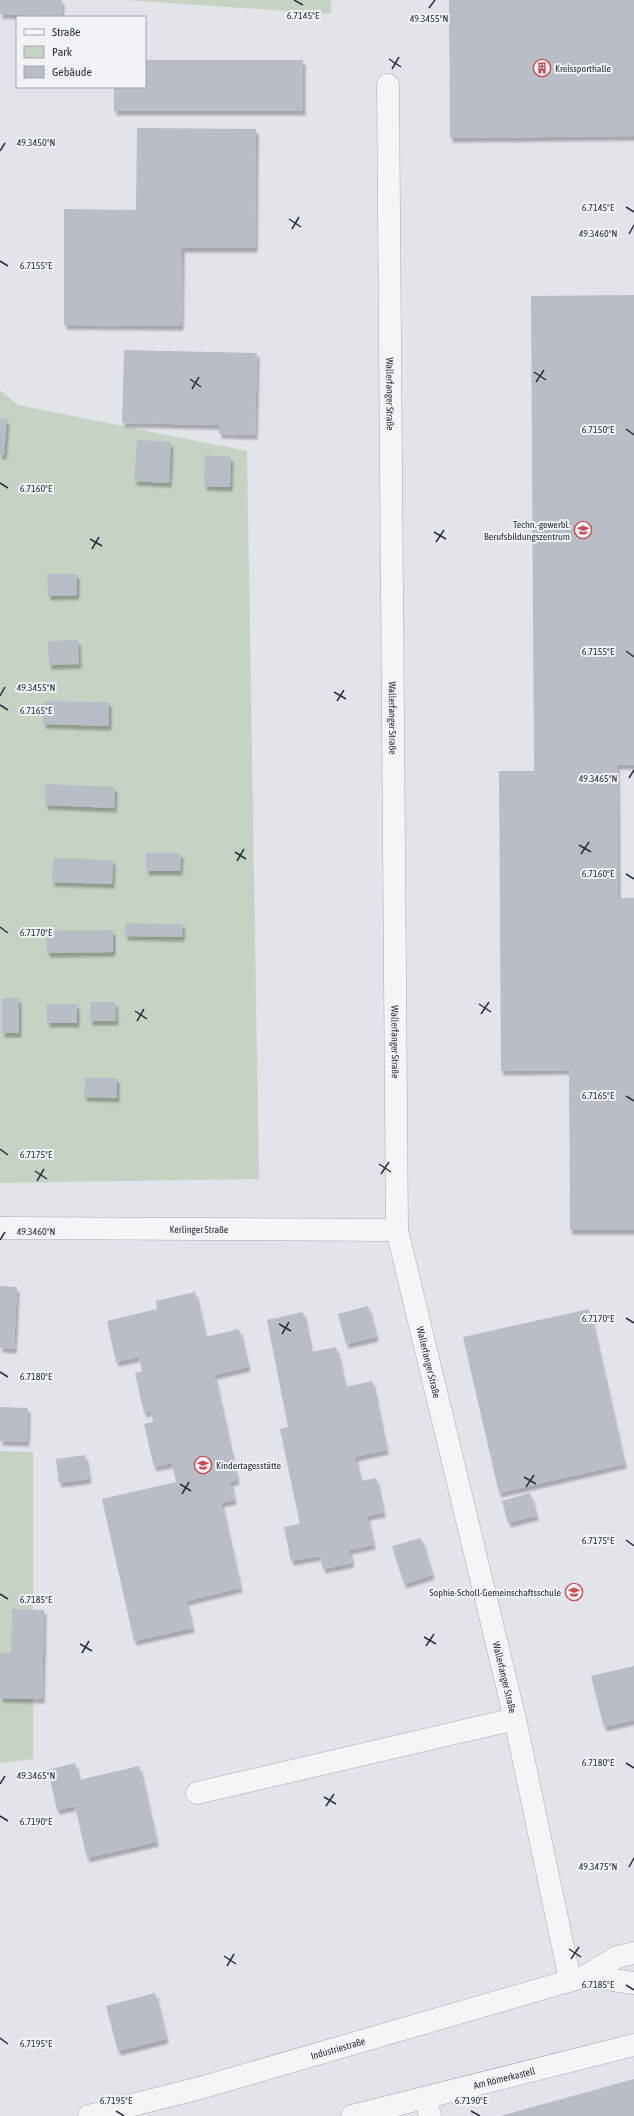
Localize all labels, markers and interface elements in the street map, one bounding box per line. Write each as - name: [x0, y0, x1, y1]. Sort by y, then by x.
- text: 6.7145°E: [287, 10, 320, 21]
- text: 49.3455°N: [410, 13, 448, 24]
- legend: [16, 16, 146, 88]
- text: Straße: [52, 25, 80, 39]
- text: Park: [52, 45, 73, 59]
- building icon: Kreissporthalle: [532, 58, 552, 78]
- place label: Kreissporthalle: [555, 63, 612, 74]
- text: Gebäude: [52, 65, 92, 79]
- text: 49.3450°N: [17, 137, 55, 148]
- text: 6.7145°E: [582, 202, 615, 213]
- text: 49.3460°N: [579, 228, 617, 239]
- text: 6.7155°E: [20, 260, 53, 271]
- street label: Wallerfanger Straße: [384, 357, 396, 431]
- text: 6.7150°E: [582, 424, 615, 435]
- text: 6.7160°E: [20, 483, 53, 494]
- place label: Techn.-gewerbl. Berufsbildungszentrum: [484, 519, 570, 542]
- school or university icon: Techn.-gewerbl. Berufsbildungszentrum: [573, 520, 593, 540]
- text: 6.7155°E: [582, 646, 615, 657]
- street label: Wallerfanger Straße: [387, 681, 398, 755]
- text: 49.3455°N: [17, 682, 55, 693]
- text: 6.7165°E: [20, 705, 53, 716]
- text: 49.3465°N: [579, 773, 617, 784]
- text: 6.7160°E: [582, 868, 615, 879]
- text: 6.7170°E: [20, 927, 53, 938]
- street label: Wallerfanger Straße: [389, 1005, 401, 1079]
- text: 6.7165°E: [582, 1090, 615, 1101]
- text: 6.7175°E: [20, 1149, 53, 1160]
- street label: Kerlinger Straße: [170, 1224, 229, 1235]
- text: 49.3460°N: [17, 1226, 55, 1237]
- text: 6.7170°E: [582, 1313, 615, 1324]
- street label: Wallerfanger Straße: [414, 1325, 442, 1400]
- text: 6.7180°E: [20, 1371, 53, 1382]
- school or university icon: Kindertagesstätte: [193, 1455, 213, 1475]
- place label: Kindertagesstätte: [216, 1460, 282, 1471]
- text: 6.7175°E: [582, 1535, 615, 1546]
- school or university icon: Sophie-Scholl-Gemeinschaftsschule: [564, 1582, 584, 1602]
- place label: Sophie-Scholl-Gemeinschaftsschule: [429, 1587, 561, 1598]
- text: 6.7185°E: [20, 1594, 53, 1605]
- street label: Wallerfanger Straße: [490, 1640, 518, 1715]
- text: 6.7180°E: [582, 1757, 615, 1768]
- text: 49.3465°N: [17, 1770, 55, 1781]
- text: 6.7190°E: [20, 1816, 53, 1827]
- text: 49.3475°N: [579, 1861, 617, 1872]
- text: 6.7185°E: [582, 1979, 615, 1990]
- street label: Industriestraße: [309, 2035, 367, 2062]
- text: 6.7195°E: [20, 2038, 53, 2049]
- street label: Am Römerkastell: [472, 2065, 537, 2091]
- text: 6.7195°E: [100, 2095, 133, 2106]
- text: 6.7190°E: [455, 2095, 488, 2106]

